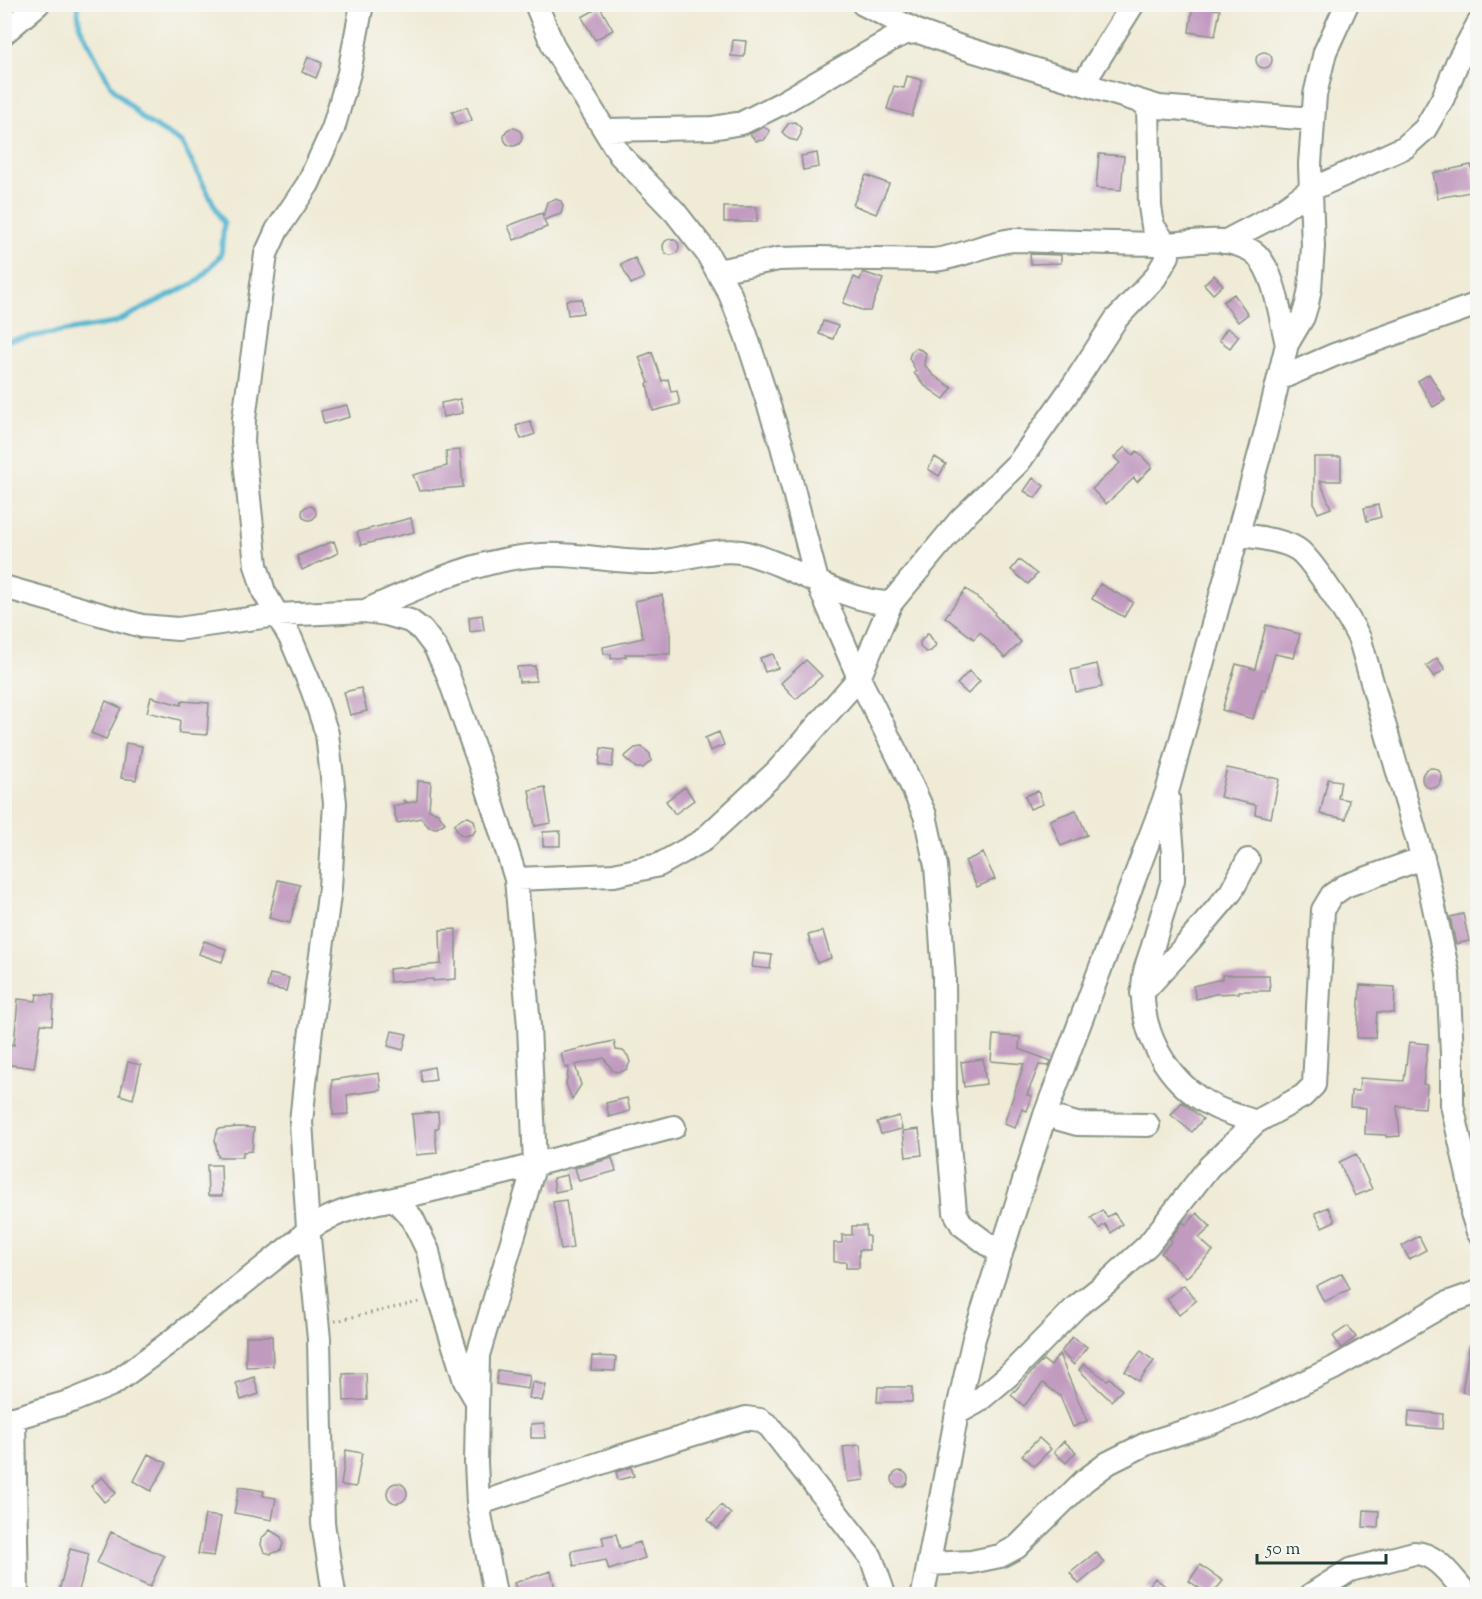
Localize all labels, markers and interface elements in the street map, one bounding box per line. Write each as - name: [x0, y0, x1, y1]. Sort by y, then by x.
- scale bar: [1257, 1527, 1386, 1565]
- text: 50 m: [1265, 1537, 1301, 1563]

